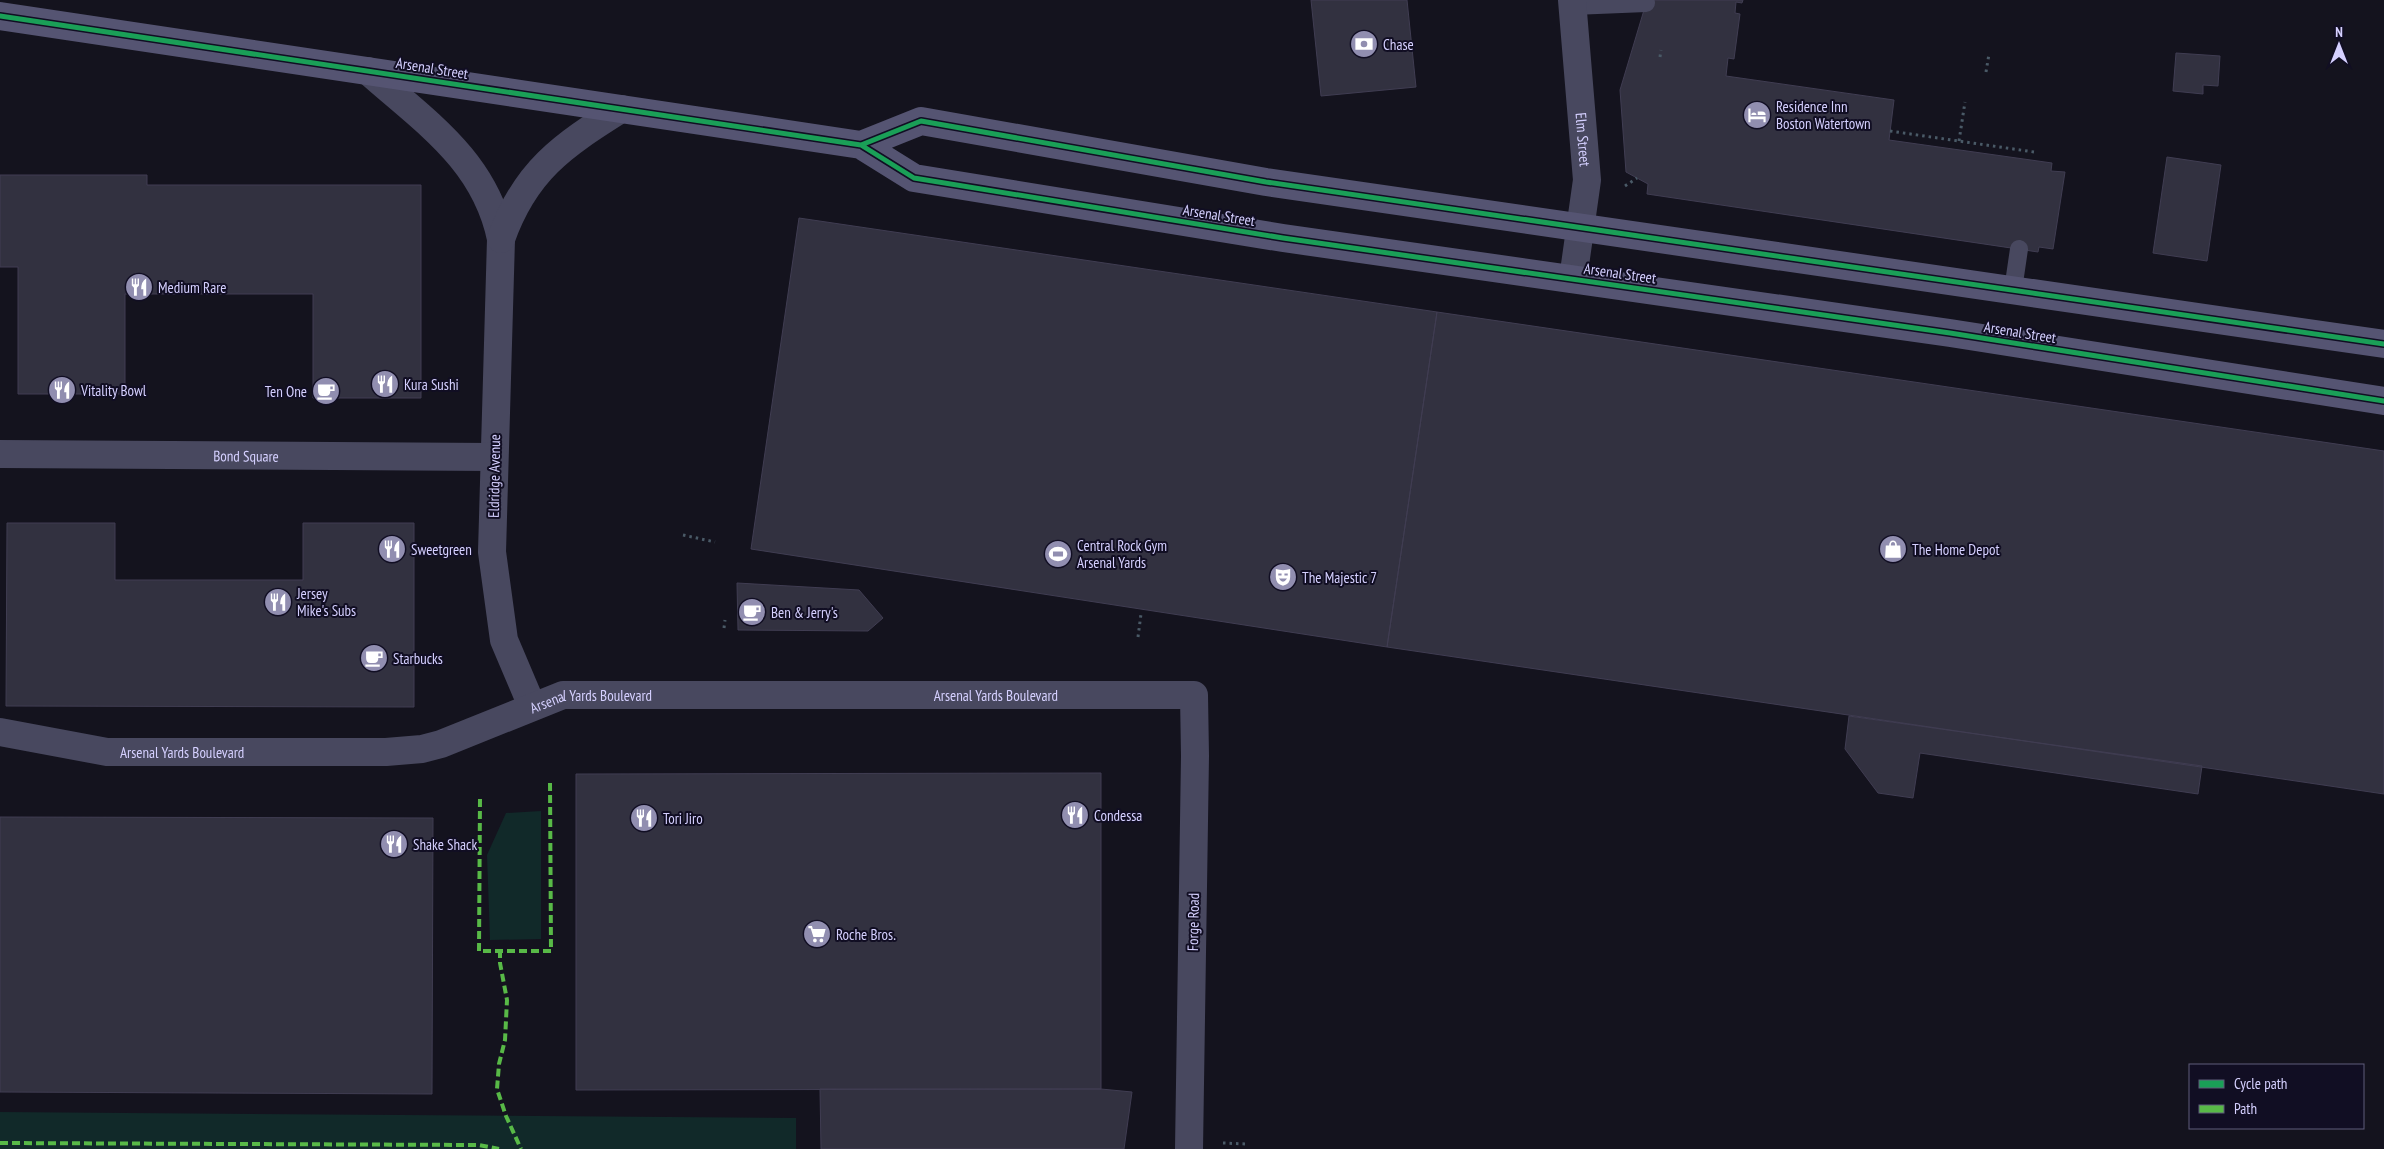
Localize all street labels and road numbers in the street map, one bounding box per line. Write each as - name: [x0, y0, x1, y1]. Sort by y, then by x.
- street label: Arsenal Street: [395, 53, 469, 83]
- street label: Elm Street: [1572, 112, 1595, 167]
- street label: Arsenal Street: [1182, 200, 1256, 230]
- street label: Arsenal Street: [1583, 259, 1657, 287]
- street label: Arsenal Street: [1983, 317, 2057, 347]
- street label: Eldridge Avenue: [484, 434, 504, 518]
- street label: Bond Square: [213, 446, 279, 465]
- street label: Arsenal Yards Boulevard: [527, 686, 652, 717]
- street label: Arsenal Yards Boulevard: [934, 686, 1058, 705]
- street label: Arsenal Yards Boulevard: [120, 743, 244, 762]
- street label: Forge Road: [1183, 893, 1203, 951]

